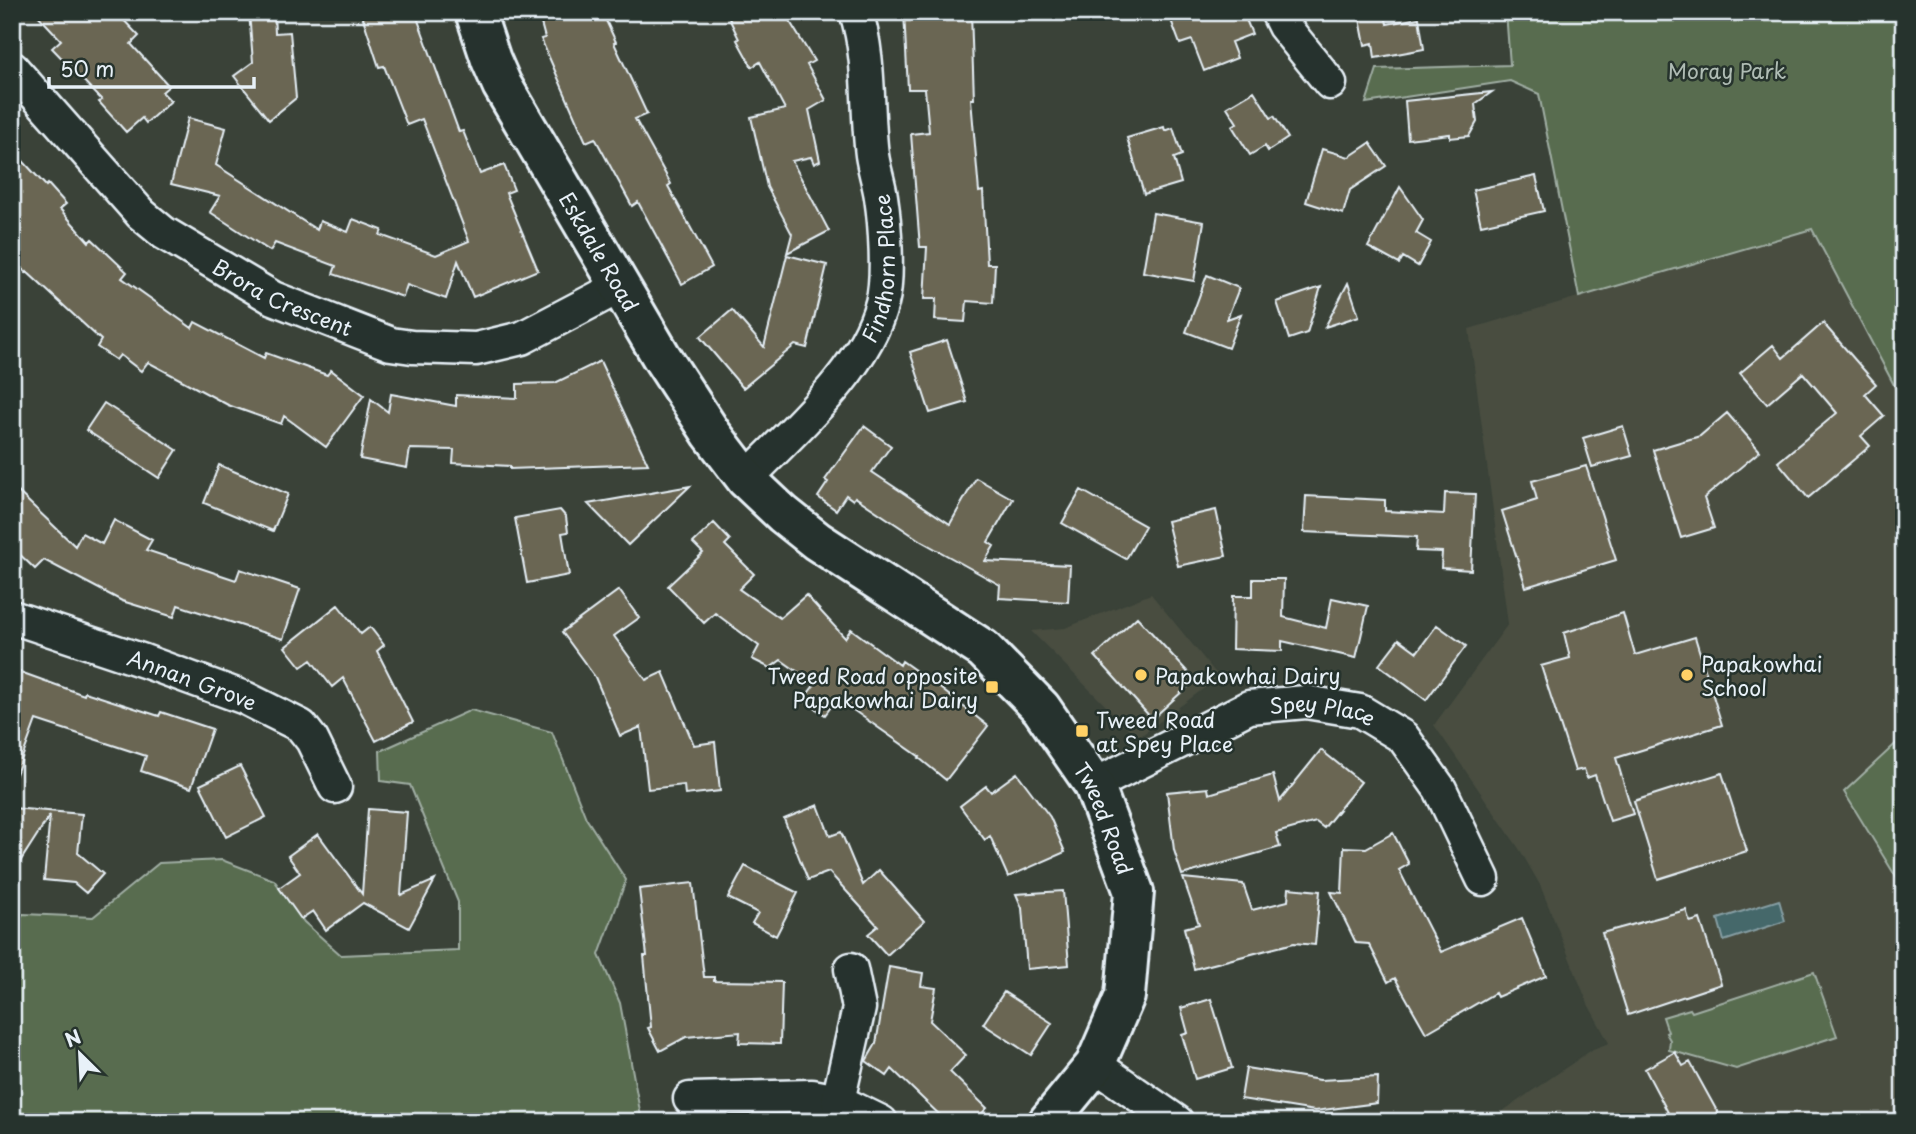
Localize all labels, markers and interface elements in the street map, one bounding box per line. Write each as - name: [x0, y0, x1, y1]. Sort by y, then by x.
- scale bar: [49, 46, 254, 90]
- text: 50 m: [60, 52, 114, 84]
- park label: Moray Park: [1668, 54, 1787, 86]
- street label: Eskdale Road: [552, 186, 647, 317]
- street label: Findhorn Place: [852, 192, 902, 348]
- street label: Brora Crescent: [207, 250, 357, 344]
- street label: Annan Grove: [123, 641, 263, 718]
- place label: Papakowhai School: [1701, 647, 1822, 703]
- place label: Tweed Road opposite Papakowhai Dairy: [767, 659, 978, 715]
- place label: Papakowhai Dairy: [1155, 659, 1341, 691]
- marker: Papakowhai Dairy: [1133, 667, 1149, 683]
- marker: Papakowhai School: [1679, 667, 1695, 683]
- marker: Tweed Road opposite Papakowhai Dairy: [984, 679, 1000, 695]
- street label: Spey Place: [1268, 686, 1383, 733]
- place label: Tweed Road at Spey Place: [1096, 703, 1233, 759]
- marker: Tweed Road at Spey Place: [1074, 723, 1090, 739]
- street label: Tweed Road: [1067, 755, 1142, 879]
- north arrow: [46, 1018, 116, 1088]
- text: N: [60, 1022, 85, 1053]

